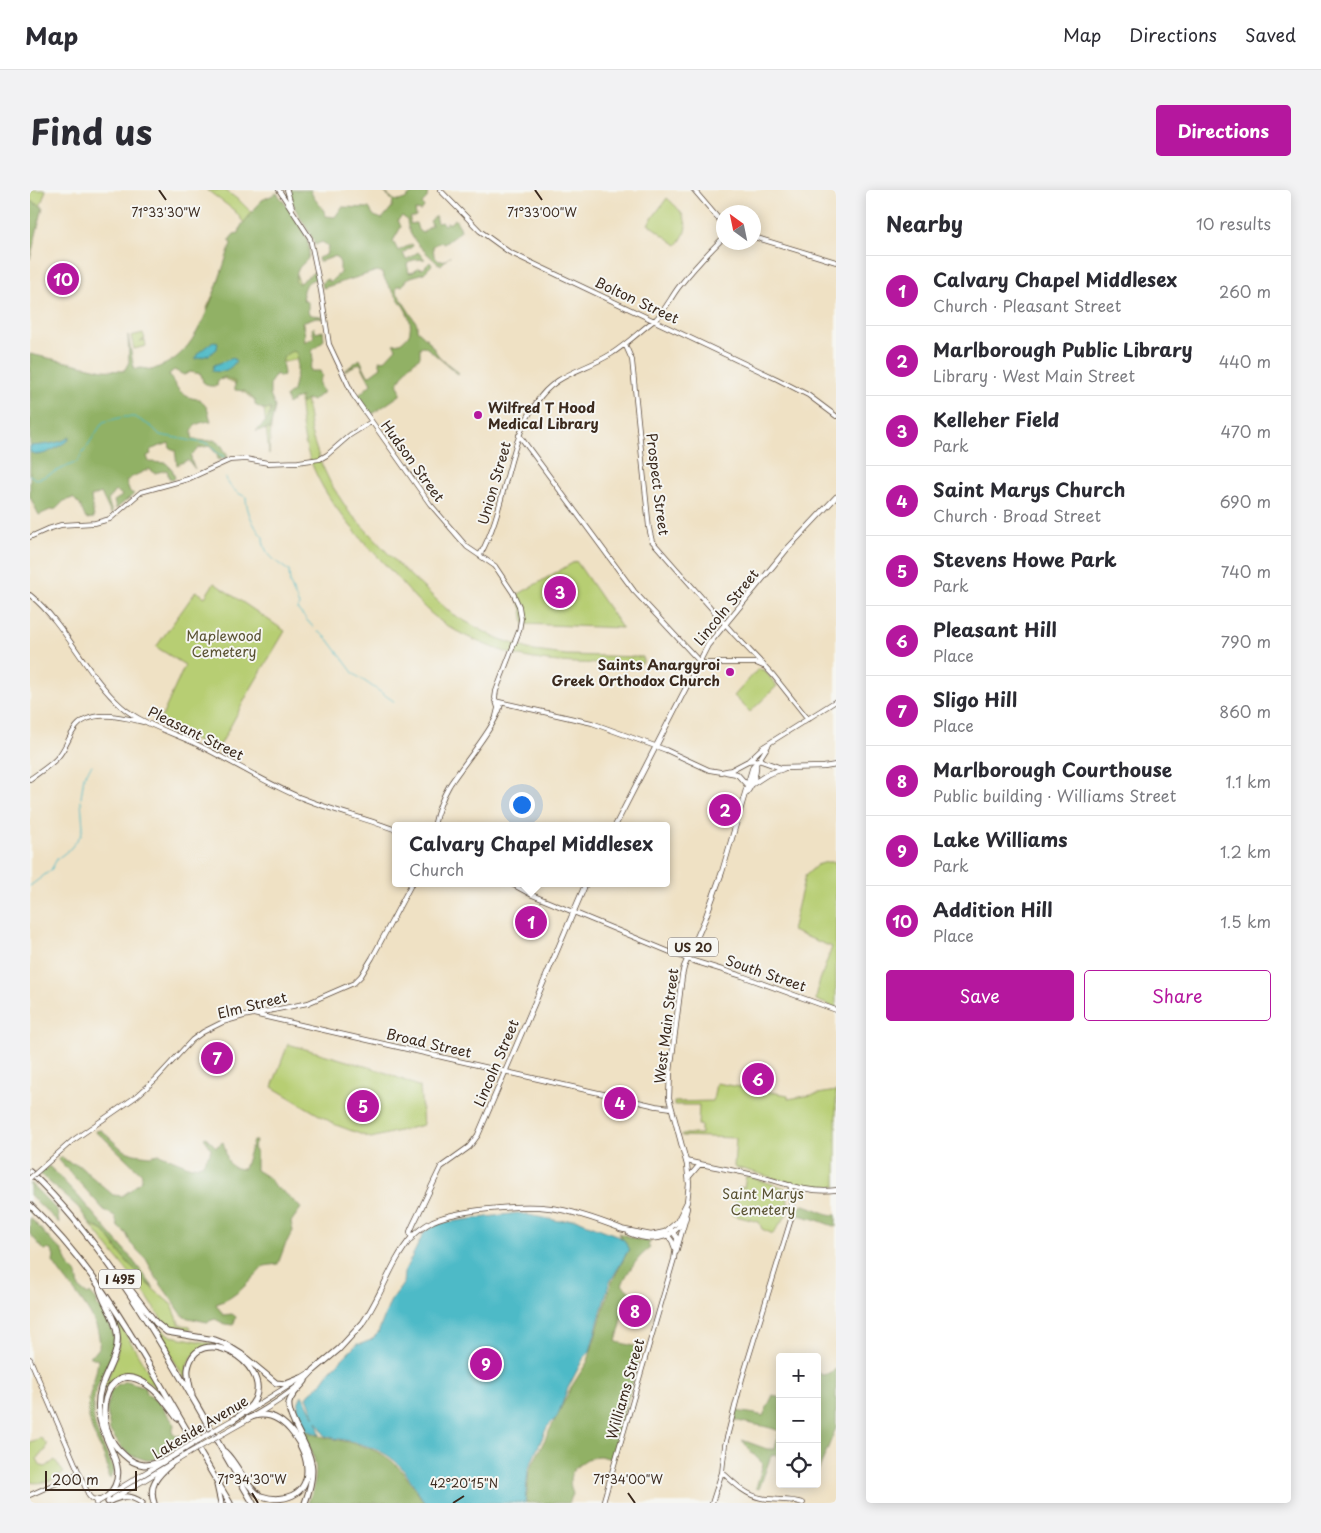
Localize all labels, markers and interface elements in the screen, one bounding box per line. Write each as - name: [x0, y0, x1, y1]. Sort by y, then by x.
- text: Map: [25, 17, 78, 53]
- text: Map: [1063, 21, 1101, 48]
- text: Directions: [1129, 21, 1217, 48]
- text: Saved: [1245, 21, 1296, 48]
- text: Find us: [30, 104, 152, 157]
- button: Directions: [1156, 105, 1291, 156]
- text: 71°33'30"W: [132, 203, 201, 221]
- text: 71°33'00"W: [507, 203, 577, 221]
- north arrow: [716, 205, 761, 250]
- text: Nearby: [886, 207, 963, 239]
- text: 10 results: [1196, 211, 1271, 235]
- pin: 10: [47, 260, 79, 298]
- text: Calvary Chapel Middlesex: [933, 265, 1177, 293]
- street label: Bolton Street: [591, 271, 683, 329]
- text: 1: [898, 279, 906, 303]
- text: 260 m: [1219, 279, 1271, 303]
- text: Church · Pleasant Street: [933, 293, 1121, 317]
- text: Marlborough Public Library: [933, 335, 1193, 363]
- text: 2: [896, 349, 908, 373]
- text: 440 m: [1219, 349, 1271, 373]
- text: Library · West Main Street: [933, 363, 1135, 387]
- place label: Wilfred T Hood Medical Library: [488, 397, 599, 434]
- text: Kelleher Field: [933, 405, 1059, 433]
- marker: Wilfred T Hood Medical Library: [472, 409, 484, 421]
- street label: Hudson Street: [376, 416, 450, 506]
- text: 3: [897, 419, 907, 443]
- text: 470 m: [1221, 419, 1271, 443]
- street label: Prospect Street: [641, 431, 675, 537]
- text: Park: [933, 433, 969, 457]
- street label: Union Street: [472, 439, 516, 527]
- text: Saint Marys Church: [933, 475, 1125, 503]
- text: 4: [897, 489, 907, 513]
- text: 690 m: [1220, 489, 1271, 513]
- text: Church · Broad Street: [933, 503, 1101, 527]
- text: Stevens Howe Park: [933, 545, 1117, 573]
- text: 5: [897, 559, 907, 583]
- text: 740 m: [1221, 559, 1271, 583]
- street label: Lincoln Street: [689, 564, 764, 650]
- pin: 3: [544, 573, 576, 611]
- text: Park: [933, 573, 969, 597]
- text: Pleasant Hill: [933, 615, 1057, 643]
- park label: Maplewood Cemetery: [186, 625, 262, 662]
- text: 6: [896, 629, 908, 653]
- text: 790 m: [1221, 629, 1271, 653]
- text: Place: [933, 643, 974, 667]
- place label: Saints Anargyroi Greek Orthodox Church: [552, 654, 720, 691]
- marker: Saints Anargyroi Greek Orthodox Church: [724, 666, 736, 678]
- text: Sligo Hill: [933, 685, 1017, 713]
- text: 7: [897, 699, 907, 723]
- text: 860 m: [1219, 699, 1271, 723]
- street label: Pleasant Street: [145, 701, 248, 765]
- text: Place: [933, 713, 974, 737]
- text: Marlborough Courthouse: [933, 755, 1172, 783]
- text: 8: [897, 769, 907, 793]
- text: 1.1 km: [1225, 769, 1271, 793]
- text: Public building · Williams Street: [933, 783, 1176, 807]
- pin: 2: [709, 791, 741, 829]
- your location: [509, 792, 535, 818]
- popup: [392, 822, 670, 887]
- text: Lake Williams: [933, 825, 1067, 853]
- text: Calvary Chapel Middlesex: [409, 829, 653, 857]
- text: 9: [897, 839, 907, 863]
- text: 1.2 km: [1220, 839, 1271, 863]
- text: Park: [933, 853, 969, 877]
- text: Church: [409, 857, 464, 881]
- text: Addition Hill: [933, 895, 1052, 923]
- pin: 1: [515, 903, 547, 941]
- text: 10: [892, 909, 912, 933]
- text: 1.5 km: [1220, 909, 1271, 933]
- text: Place: [933, 923, 974, 947]
- road number: US 20: [668, 938, 718, 956]
- street label: South Street: [723, 949, 809, 997]
- street label: West Main Street: [648, 967, 684, 1085]
- button: Save: [886, 970, 1074, 1021]
- button: Share: [1084, 970, 1271, 1021]
- street label: Elm Street: [215, 986, 289, 1024]
- street label: Lincoln Street: [468, 1016, 524, 1110]
- street label: Broad Street: [384, 1023, 474, 1063]
- pin: 7: [201, 1039, 233, 1077]
- pin: 6: [742, 1060, 774, 1098]
- pin: 4: [604, 1084, 636, 1122]
- pin: 5: [347, 1087, 379, 1125]
- park label: Saint Marys Cemetery: [722, 1183, 804, 1220]
- road number: I 495: [99, 1270, 141, 1288]
- pin: 8: [619, 1292, 651, 1330]
- street label: Williams Street: [601, 1336, 650, 1442]
- pin: 9: [470, 1345, 502, 1383]
- map controls: [776, 1353, 821, 1488]
- button: +: [776, 1353, 821, 1398]
- street label: Lakeside Avenue: [148, 1390, 252, 1464]
- button: −: [776, 1398, 821, 1443]
- button: locate: [776, 1443, 821, 1488]
- scale bar: [45, 1468, 138, 1491]
- text: 200 m: [52, 1469, 99, 1490]
- text: 71°34'30"W: [218, 1470, 287, 1488]
- text: 71°34'00"W: [593, 1470, 664, 1488]
- text: 42°20'15"N: [430, 1474, 498, 1492]

